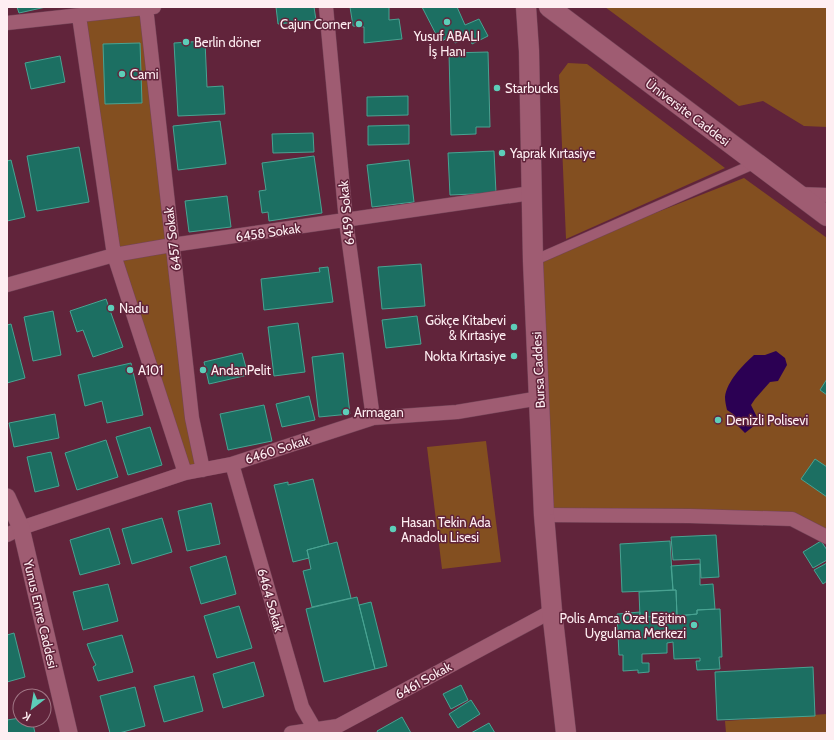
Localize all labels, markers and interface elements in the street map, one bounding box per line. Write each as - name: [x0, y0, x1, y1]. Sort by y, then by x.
- place label: Cajun Corner: [280, 16, 352, 33]
- marker: Yusuf ABALI İş Hanı: [442, 17, 452, 27]
- marker: Cajun Corner: [354, 19, 364, 29]
- place label: Yusuf ABALI İş Hanı: [413, 28, 480, 59]
- place label: Berlin döner: [194, 34, 262, 50]
- marker: Berlin döner: [181, 37, 191, 47]
- place label: Cami: [130, 66, 158, 82]
- marker: Cami: [117, 69, 127, 79]
- street label: Üniversite Caddesi: [643, 75, 733, 149]
- place label: Starbucks: [505, 80, 559, 96]
- marker: Starbucks: [492, 83, 502, 93]
- place label: Yaprak Kırtasiye: [509, 145, 596, 161]
- marker: Yaprak Kırtasiye: [497, 148, 507, 158]
- street label: 6459 Sokak: [335, 180, 357, 246]
- street label: 6457 Sokak: [160, 206, 184, 272]
- street label: 6458 Sokak: [235, 220, 302, 244]
- place label: Nadu: [119, 300, 148, 316]
- marker: Nadu: [106, 303, 116, 313]
- place label: Gökçe Kitabevi & Kırtasiye: [425, 312, 506, 343]
- marker: Gökçe Kitabevi & Kırtasiye: [509, 322, 519, 332]
- street label: Bursa Caddesi: [528, 331, 548, 409]
- place label: Nokta Kırtasiye: [424, 348, 506, 364]
- marker: Nokta Kırtasiye: [509, 351, 519, 361]
- place label: A101: [138, 362, 163, 378]
- place label: AndanPelit: [211, 362, 272, 378]
- marker: A101: [125, 365, 135, 375]
- marker: AndanPelit: [198, 365, 208, 375]
- place label: Armagan: [354, 404, 404, 420]
- marker: Armagan: [341, 407, 351, 417]
- place label: Denizli Polisevi: [726, 412, 808, 428]
- marker: Denizli Polisevi: [713, 415, 723, 425]
- street label: 6460 Sokak: [243, 431, 311, 467]
- place label: Hasan Tekin Ada Anadolu Lisesi: [401, 514, 492, 545]
- marker: Hasan Tekin Ada Anadolu Lisesi: [388, 524, 398, 534]
- street label: Yunus Emre Caddesi: [20, 557, 61, 670]
- street label: 6464 Sokak: [254, 566, 288, 634]
- place label: Polis Amca Özel Eğitim Uygulama Merkezi: [559, 610, 686, 641]
- marker: Polis Amca Özel Eğitim Uygulama Merkezi: [689, 620, 699, 630]
- street label: 6461 Sokak: [392, 658, 454, 702]
- north arrow: [12, 688, 52, 728]
- text: K: [20, 709, 33, 724]

